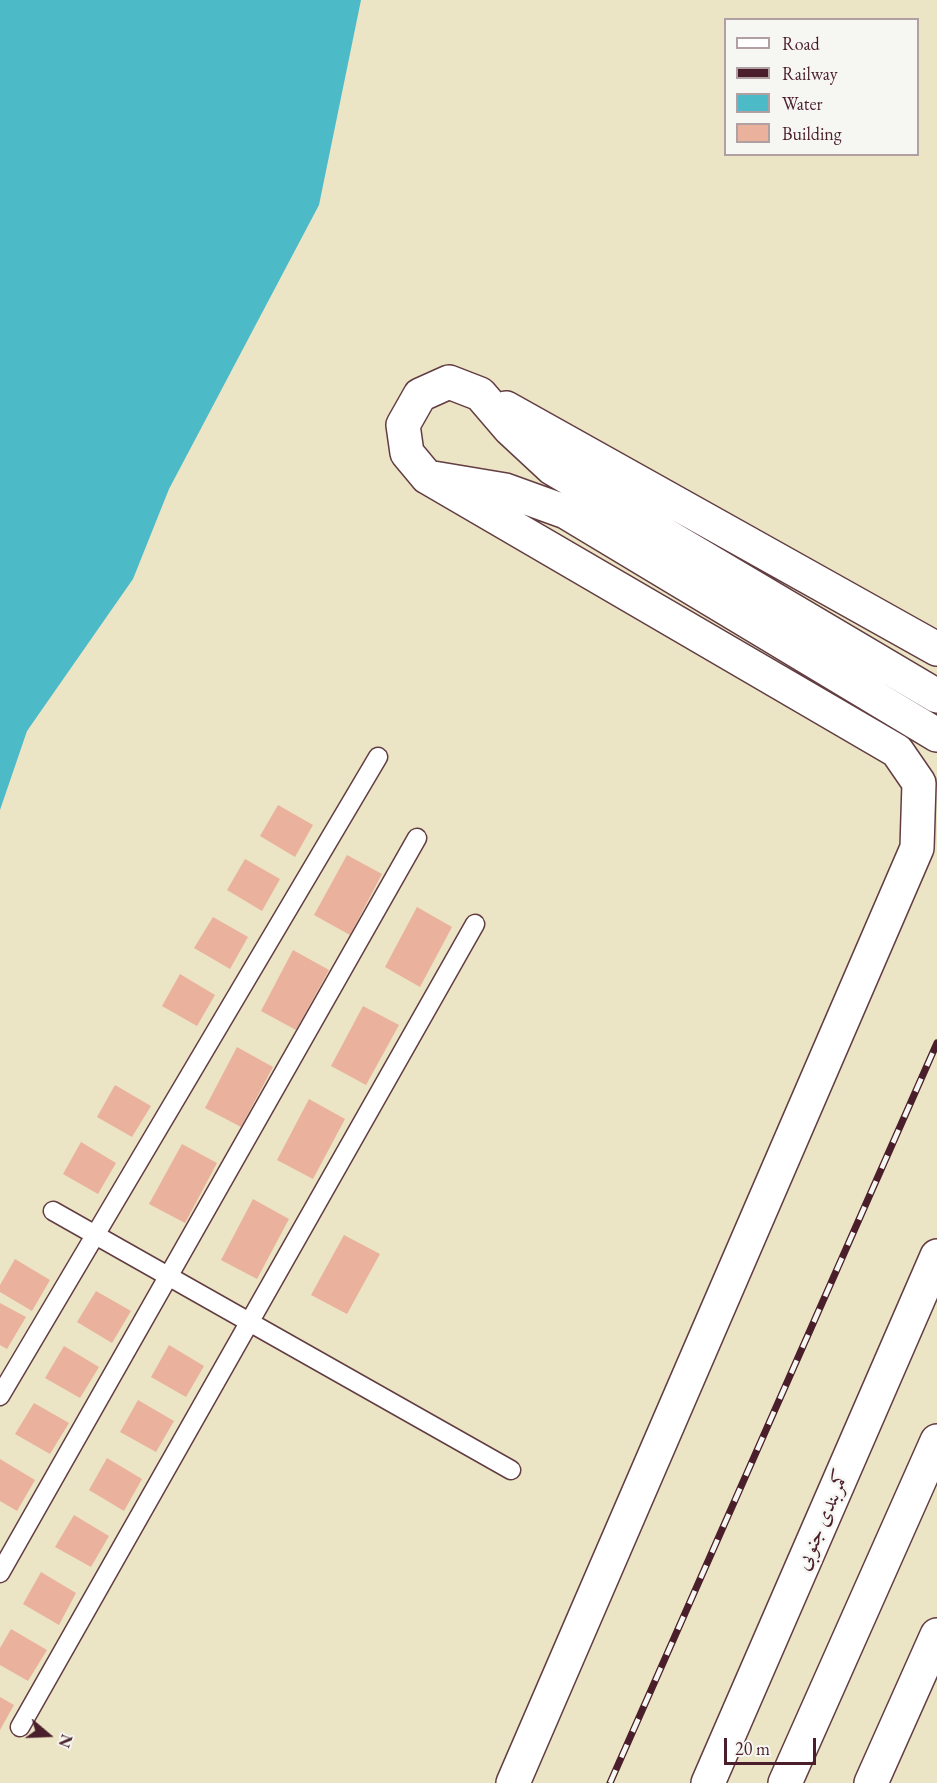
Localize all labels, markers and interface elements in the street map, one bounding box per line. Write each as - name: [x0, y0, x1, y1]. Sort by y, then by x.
- legend: [724, 18, 919, 156]
- text: Road: [782, 32, 820, 55]
- text: Railway: [782, 62, 838, 85]
- text: Water: [782, 92, 823, 115]
- text: Building: [782, 122, 842, 145]
- street label: کمربندی جنوبی: [791, 1466, 855, 1574]
- north arrow: [18, 1705, 78, 1765]
- scale bar: [727, 1726, 818, 1764]
- text: N: [53, 1731, 78, 1751]
- text: 20 m: [735, 1737, 770, 1760]

